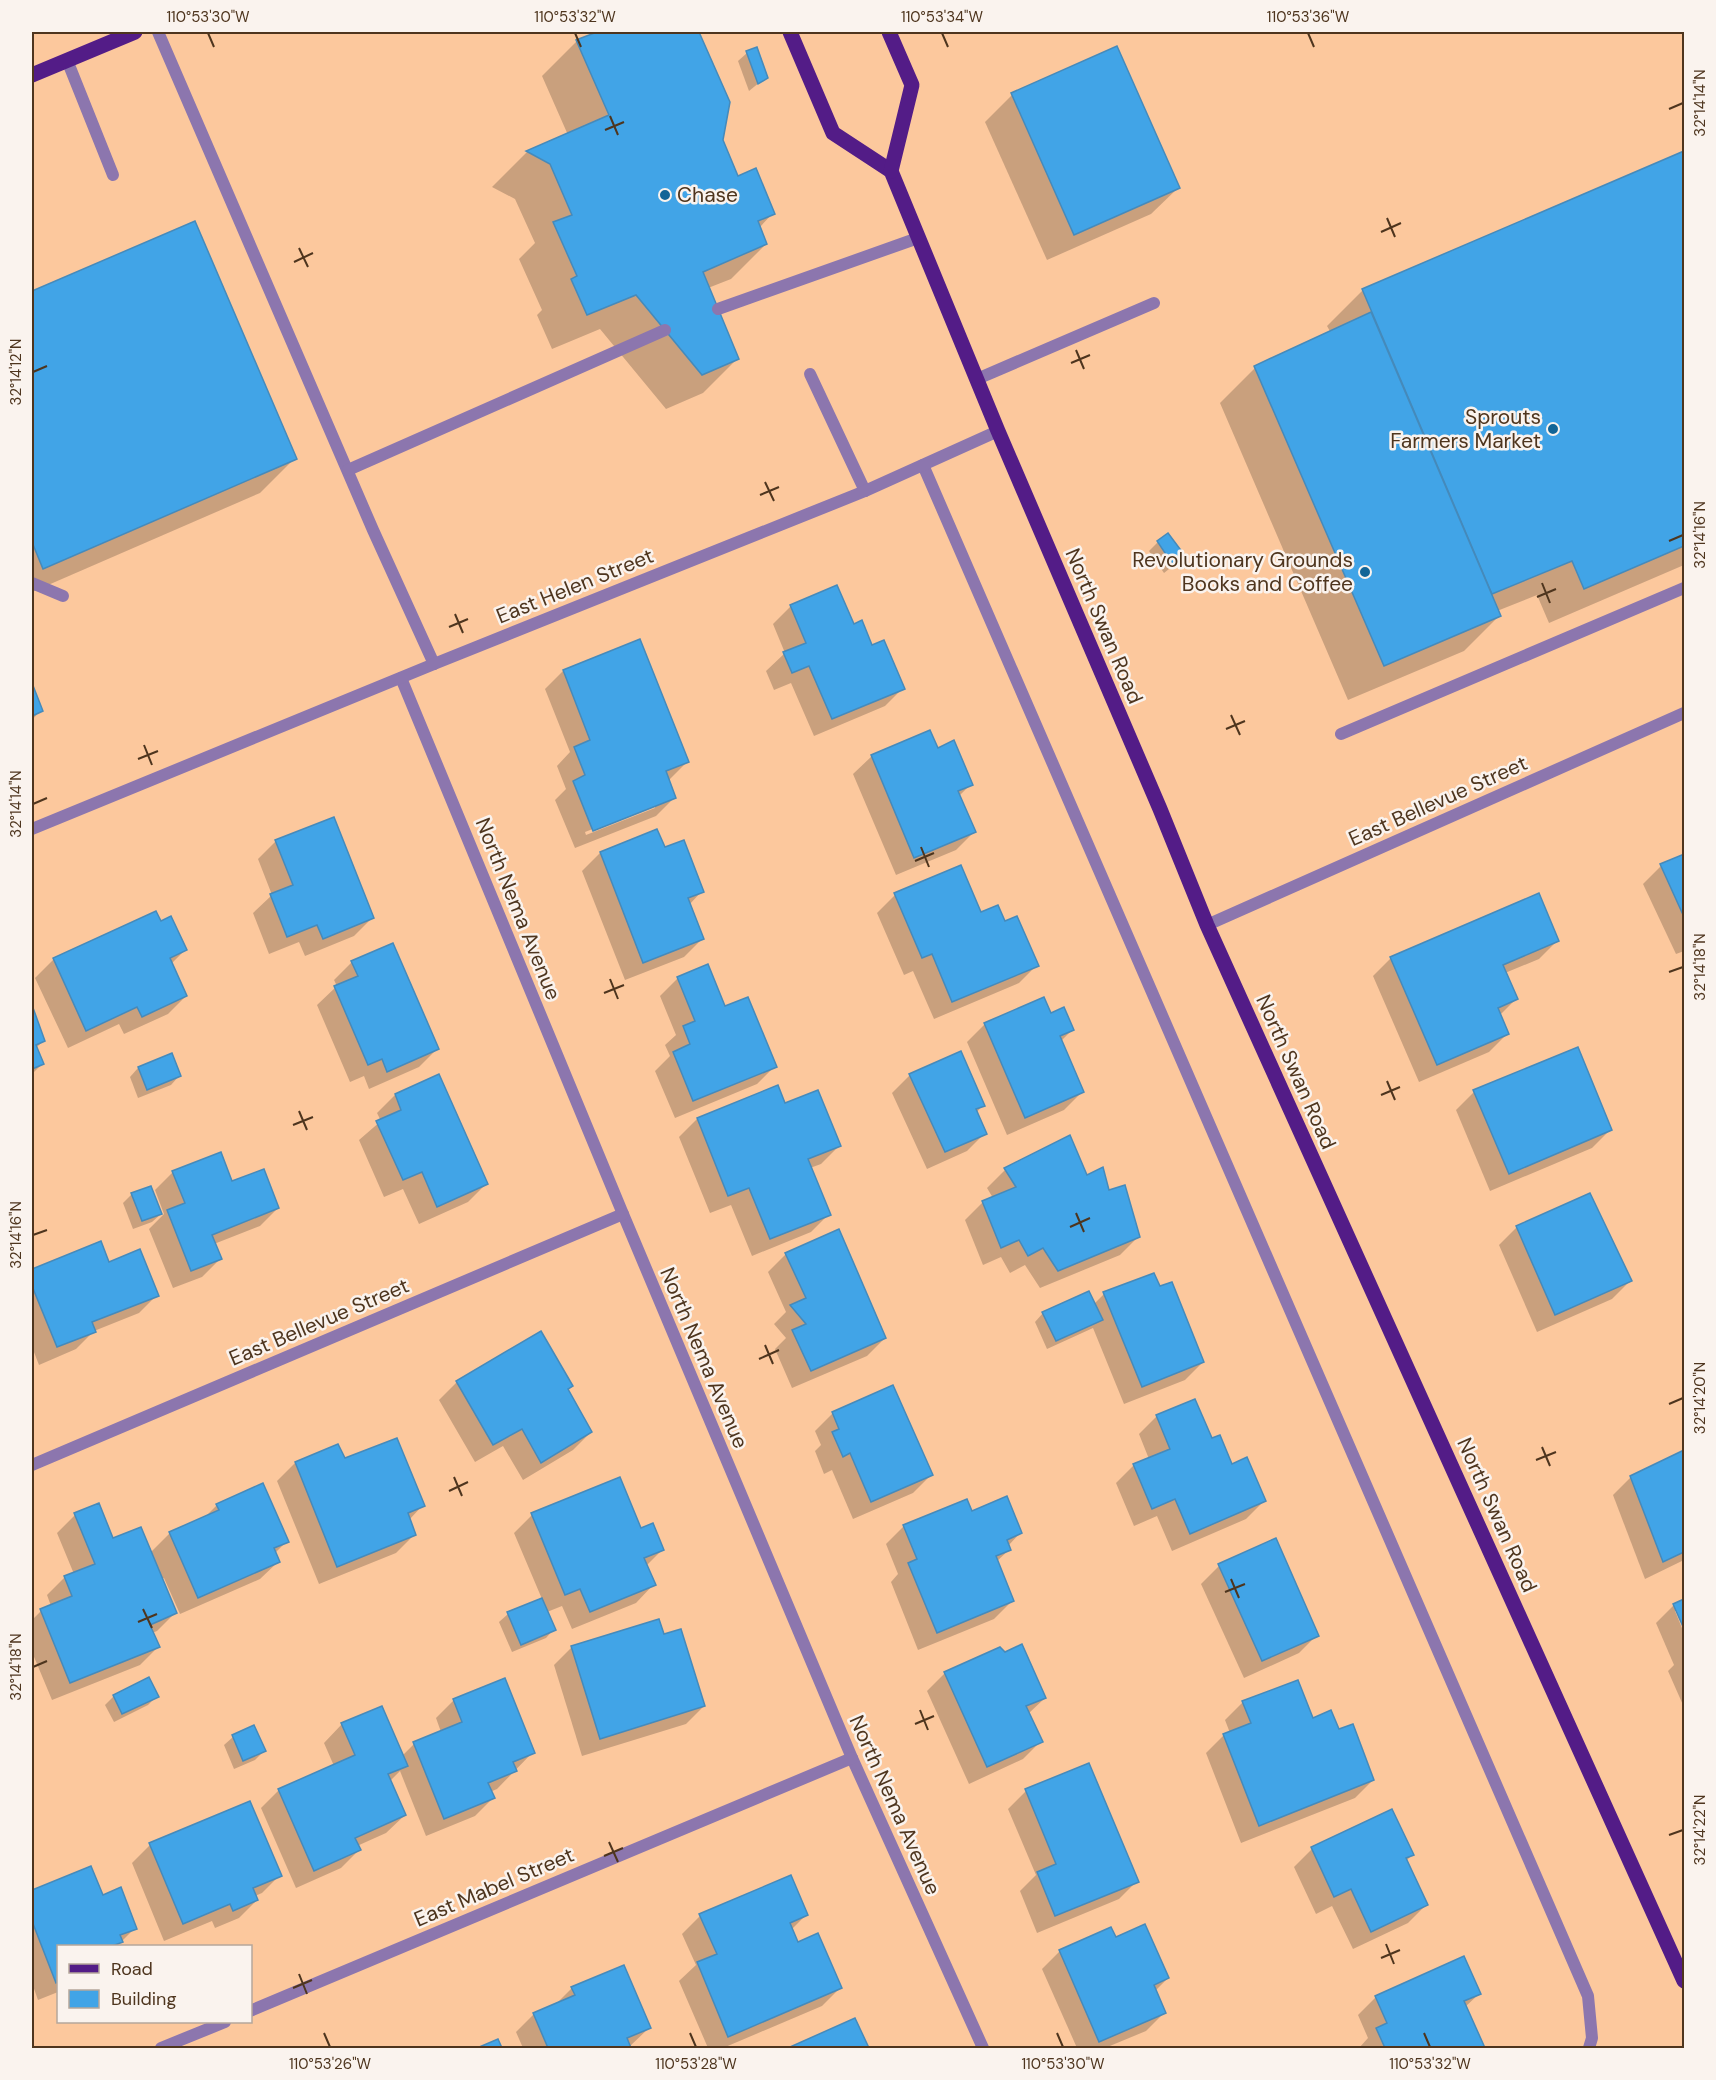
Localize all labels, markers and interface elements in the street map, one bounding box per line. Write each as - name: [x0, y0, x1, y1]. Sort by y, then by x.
- text: 110°53'30"W: [166, 7, 250, 27]
- text: 110°53'32"W: [534, 7, 616, 27]
- text: 110°53'34"W: [901, 7, 983, 27]
- text: 110°53'36"W: [1267, 7, 1350, 27]
- text: 32°14'14"N: [1690, 69, 1710, 137]
- place label: Chase: [677, 181, 738, 209]
- marker: Chase: [658, 188, 672, 202]
- text: 32°14'12"N: [6, 339, 26, 405]
- place label: Sprouts Farmers Market: [1390, 403, 1541, 455]
- marker: Sprouts Farmers Market: [1546, 422, 1560, 436]
- text: 32°14'16"N: [1690, 501, 1710, 569]
- street label: East Helen Street: [492, 542, 658, 630]
- street label: North Swan Road: [1059, 544, 1149, 708]
- place label: Revolutionary Grounds Books and Coffee: [1132, 546, 1353, 598]
- marker: Revolutionary Grounds Books and Coffee: [1358, 565, 1372, 579]
- street label: East Bellevue Street: [1344, 749, 1532, 853]
- text: 32°14'14"N: [6, 770, 26, 838]
- street label: North Nema Avenue: [469, 814, 567, 1004]
- text: 32°14'18"N: [1690, 933, 1710, 1001]
- street label: North Swan Road: [1249, 990, 1343, 1154]
- text: 32°14'16"N: [6, 1201, 26, 1269]
- street label: North Nema Avenue: [653, 1263, 755, 1453]
- street label: East Bellevue Street: [225, 1271, 413, 1373]
- text: 32°14'20"N: [1690, 1362, 1710, 1434]
- street label: North Swan Road: [1450, 1433, 1544, 1597]
- text: 32°14'18"N: [6, 1633, 26, 1701]
- street label: North Nema Avenue: [843, 1711, 947, 1899]
- text: 32°14'22"N: [1690, 1795, 1710, 1865]
- street label: East Mabel Street: [410, 1841, 578, 1933]
- legend: [57, 1945, 252, 2023]
- text: Road: [111, 1957, 153, 1981]
- text: Building: [111, 1987, 176, 2011]
- text: 110°53'26"W: [289, 2054, 372, 2074]
- text: 110°53'28"W: [655, 2054, 737, 2074]
- text: 110°53'30"W: [1021, 2054, 1105, 2074]
- text: 110°53'32"W: [1389, 2054, 1471, 2074]

